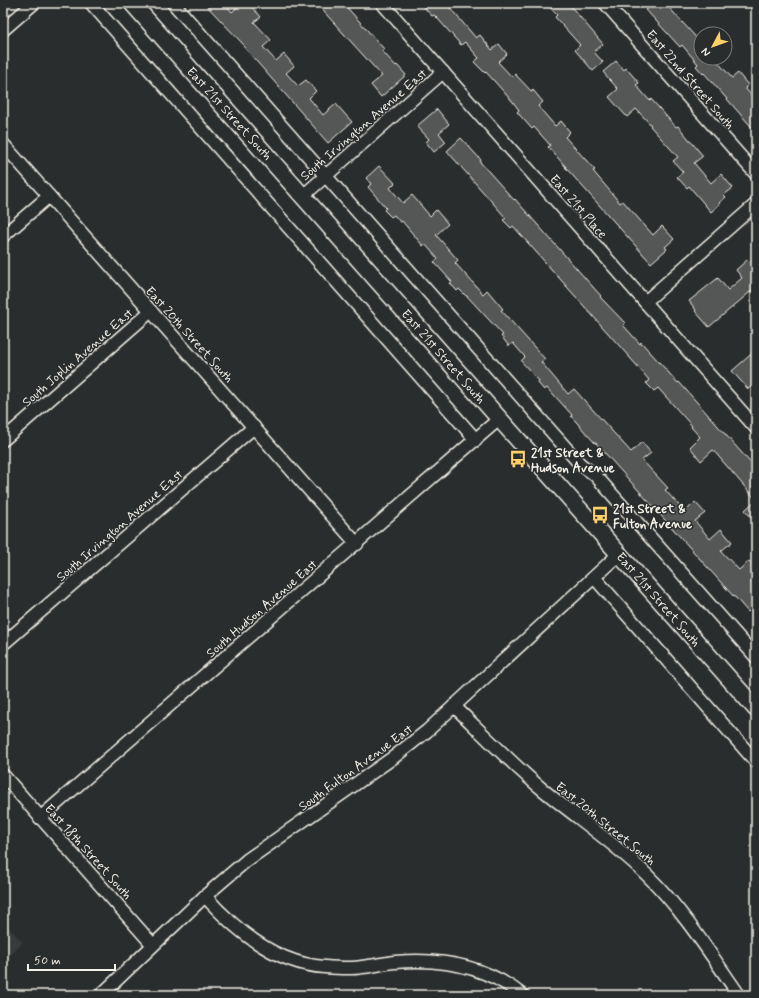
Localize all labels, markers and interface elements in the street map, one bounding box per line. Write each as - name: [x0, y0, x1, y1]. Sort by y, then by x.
- north arrow: [693, 26, 733, 66]
- street label: East 22nd Street South: [642, 27, 738, 133]
- text: N: [699, 45, 714, 59]
- street label: East 21st Street South: [182, 64, 275, 164]
- street label: South Irvington Avenue East: [297, 65, 431, 185]
- street label: East 21st Place: [545, 171, 610, 243]
- street label: East 20th Street South: [141, 283, 237, 387]
- street label: South Joplin Avenue East: [19, 305, 137, 411]
- street label: East 21st Street South: [397, 306, 489, 408]
- place label: 21st Street & Hudson Avenue: [531, 445, 615, 477]
- bus stop icon: 21st Street & Hudson Avenue: [508, 449, 528, 469]
- street label: South Irvington Avenue East: [53, 466, 187, 586]
- place label: 21st Street & Fulton Avenue: [613, 501, 692, 533]
- bus stop icon: 21st Street & Fulton Avenue: [590, 505, 610, 525]
- street label: East 21st Street South: [612, 549, 704, 651]
- street label: South Hudson Avenue East: [203, 556, 321, 662]
- street label: South Fulton Avenue East: [295, 721, 416, 815]
- street label: East 20th Street South: [552, 779, 659, 870]
- street label: East 18th Street South: [40, 801, 135, 903]
- scale bar: [28, 946, 115, 972]
- text: 50 m: [34, 953, 61, 969]

